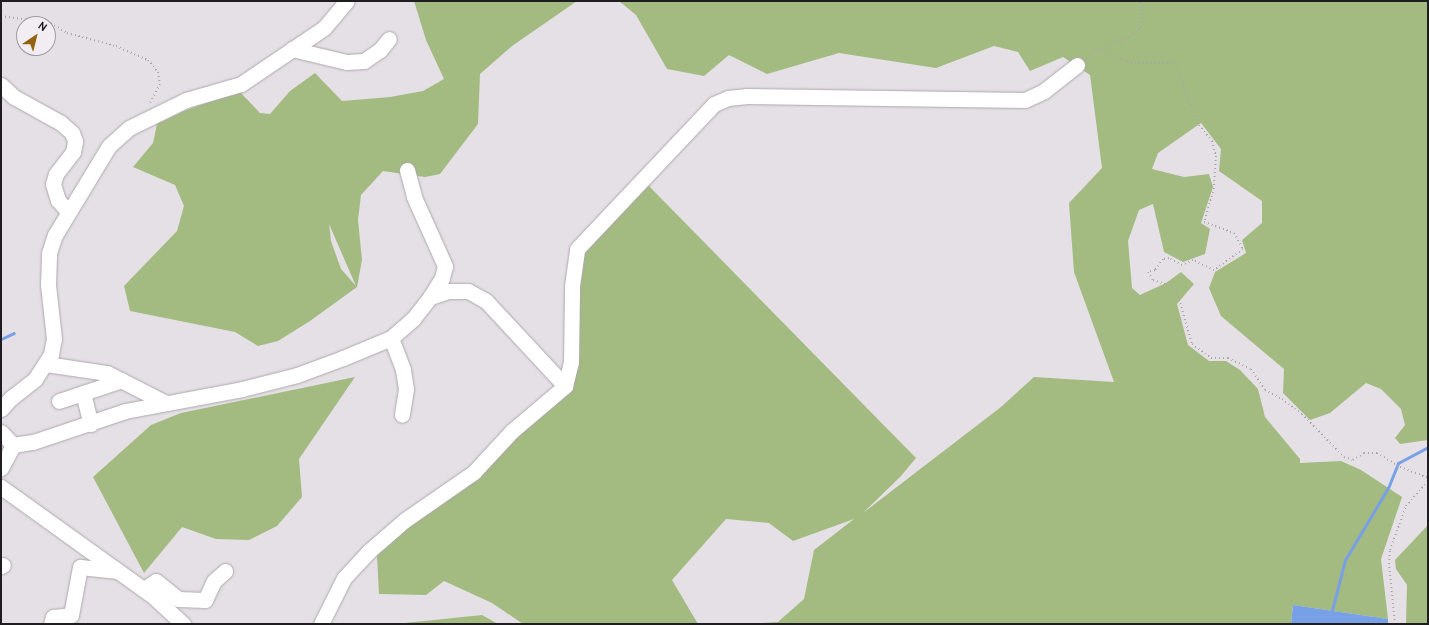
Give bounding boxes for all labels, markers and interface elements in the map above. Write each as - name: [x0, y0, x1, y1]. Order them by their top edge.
- north arrow: [16, 16, 56, 56]
- text: N: [35, 19, 50, 35]

